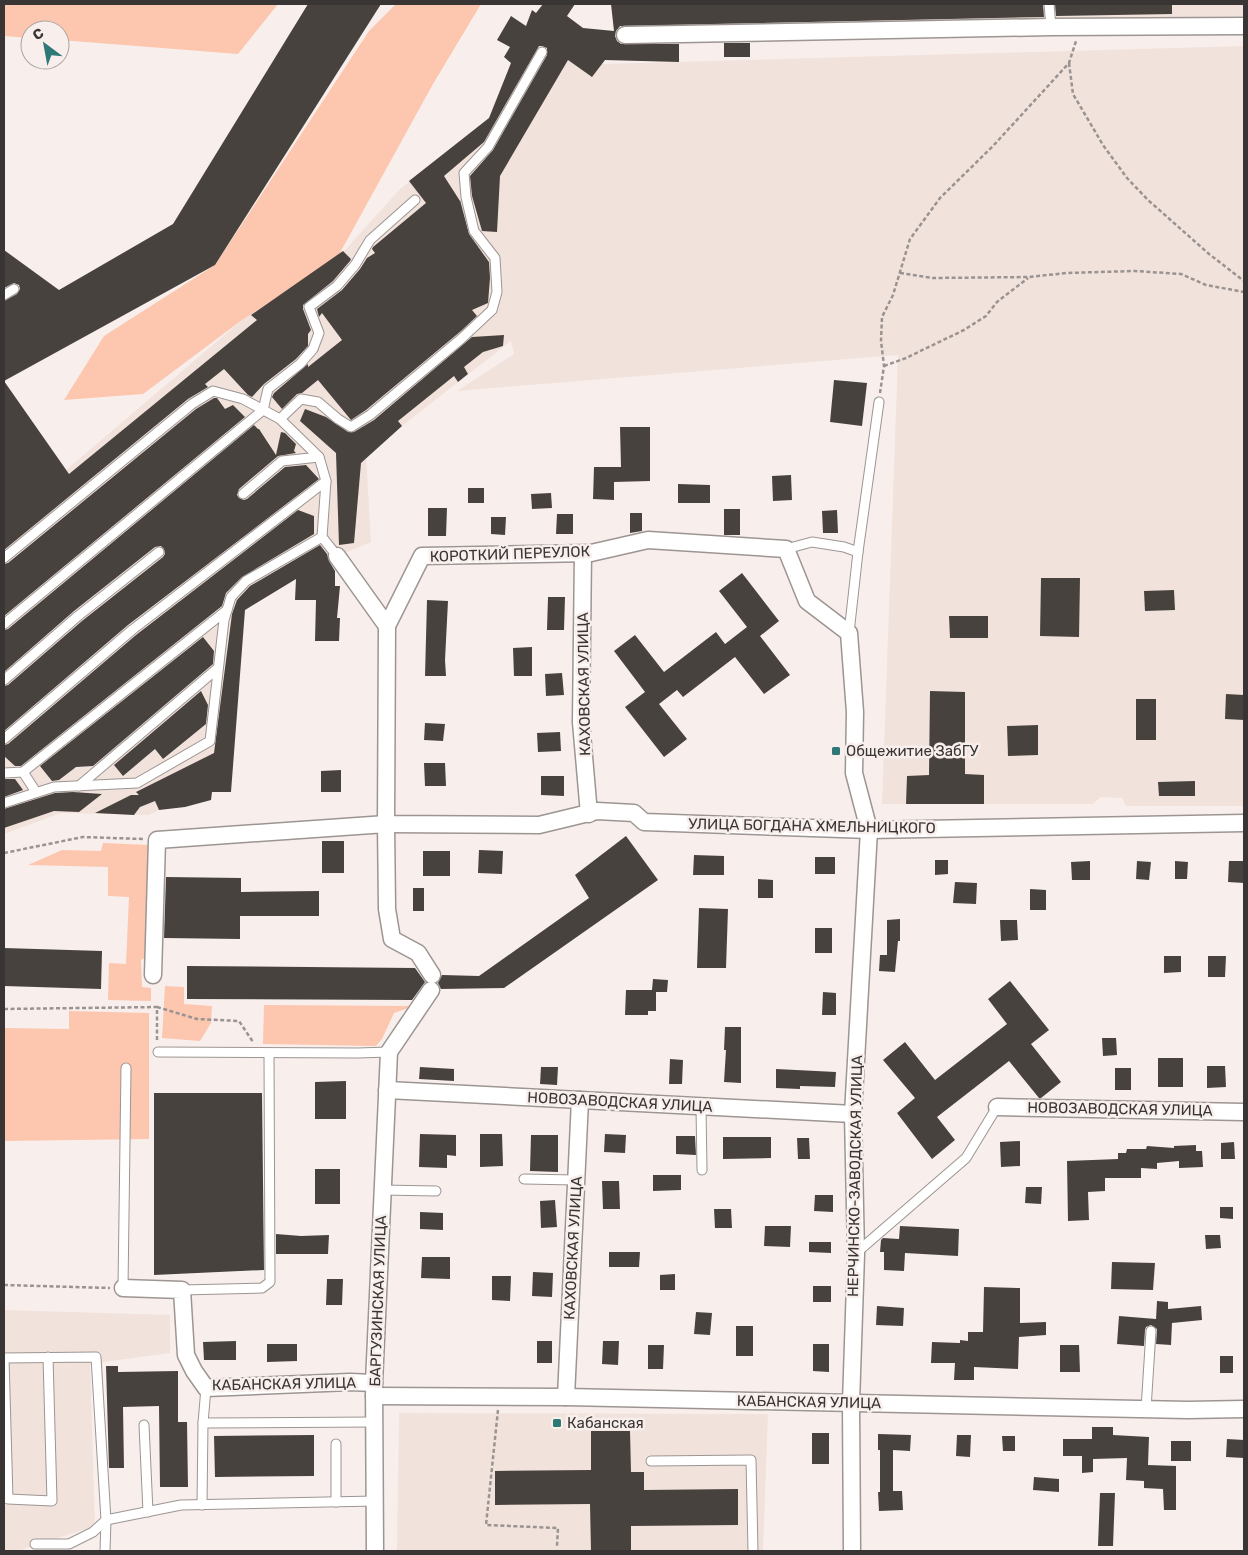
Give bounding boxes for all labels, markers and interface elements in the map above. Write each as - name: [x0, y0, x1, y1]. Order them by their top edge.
- north arrow: [20, 20, 70, 70]
- text: С: [30, 24, 47, 44]
- street label: КОРОТКИЙ ПЕРЕУЛОК: [430, 542, 591, 566]
- street label: КАХОВСКАЯ УЛИЦА: [574, 612, 594, 756]
- place label: Общежитие ЗабГУ: [846, 742, 979, 760]
- marker: Общежитие ЗабГУ: [830, 745, 842, 757]
- street label: УЛИЦА БОГДАНА ХМЕЛЬНИЦКОГО: [688, 815, 936, 837]
- street label: НЕРЧИНСКО-ЗАВОДСКАЯ УЛИЦА: [844, 1055, 866, 1297]
- street label: НОВОЗАВОДСКАЯ УЛИЦА: [527, 1088, 713, 1116]
- street label: НОВОЗАВОДСКАЯ УЛИЦА: [1027, 1098, 1213, 1120]
- street label: КАХОВСКАЯ УЛИЦА: [560, 1176, 586, 1320]
- street label: БАРГУЗИНСКАЯ УЛИЦА: [366, 1215, 390, 1387]
- street label: КАБАНСКАЯ УЛИЦА: [212, 1374, 356, 1394]
- street label: КАБАНСКАЯ УЛИЦА: [737, 1392, 881, 1412]
- place label: Кабанская: [567, 1414, 644, 1432]
- marker: Кабанская: [551, 1417, 563, 1429]

